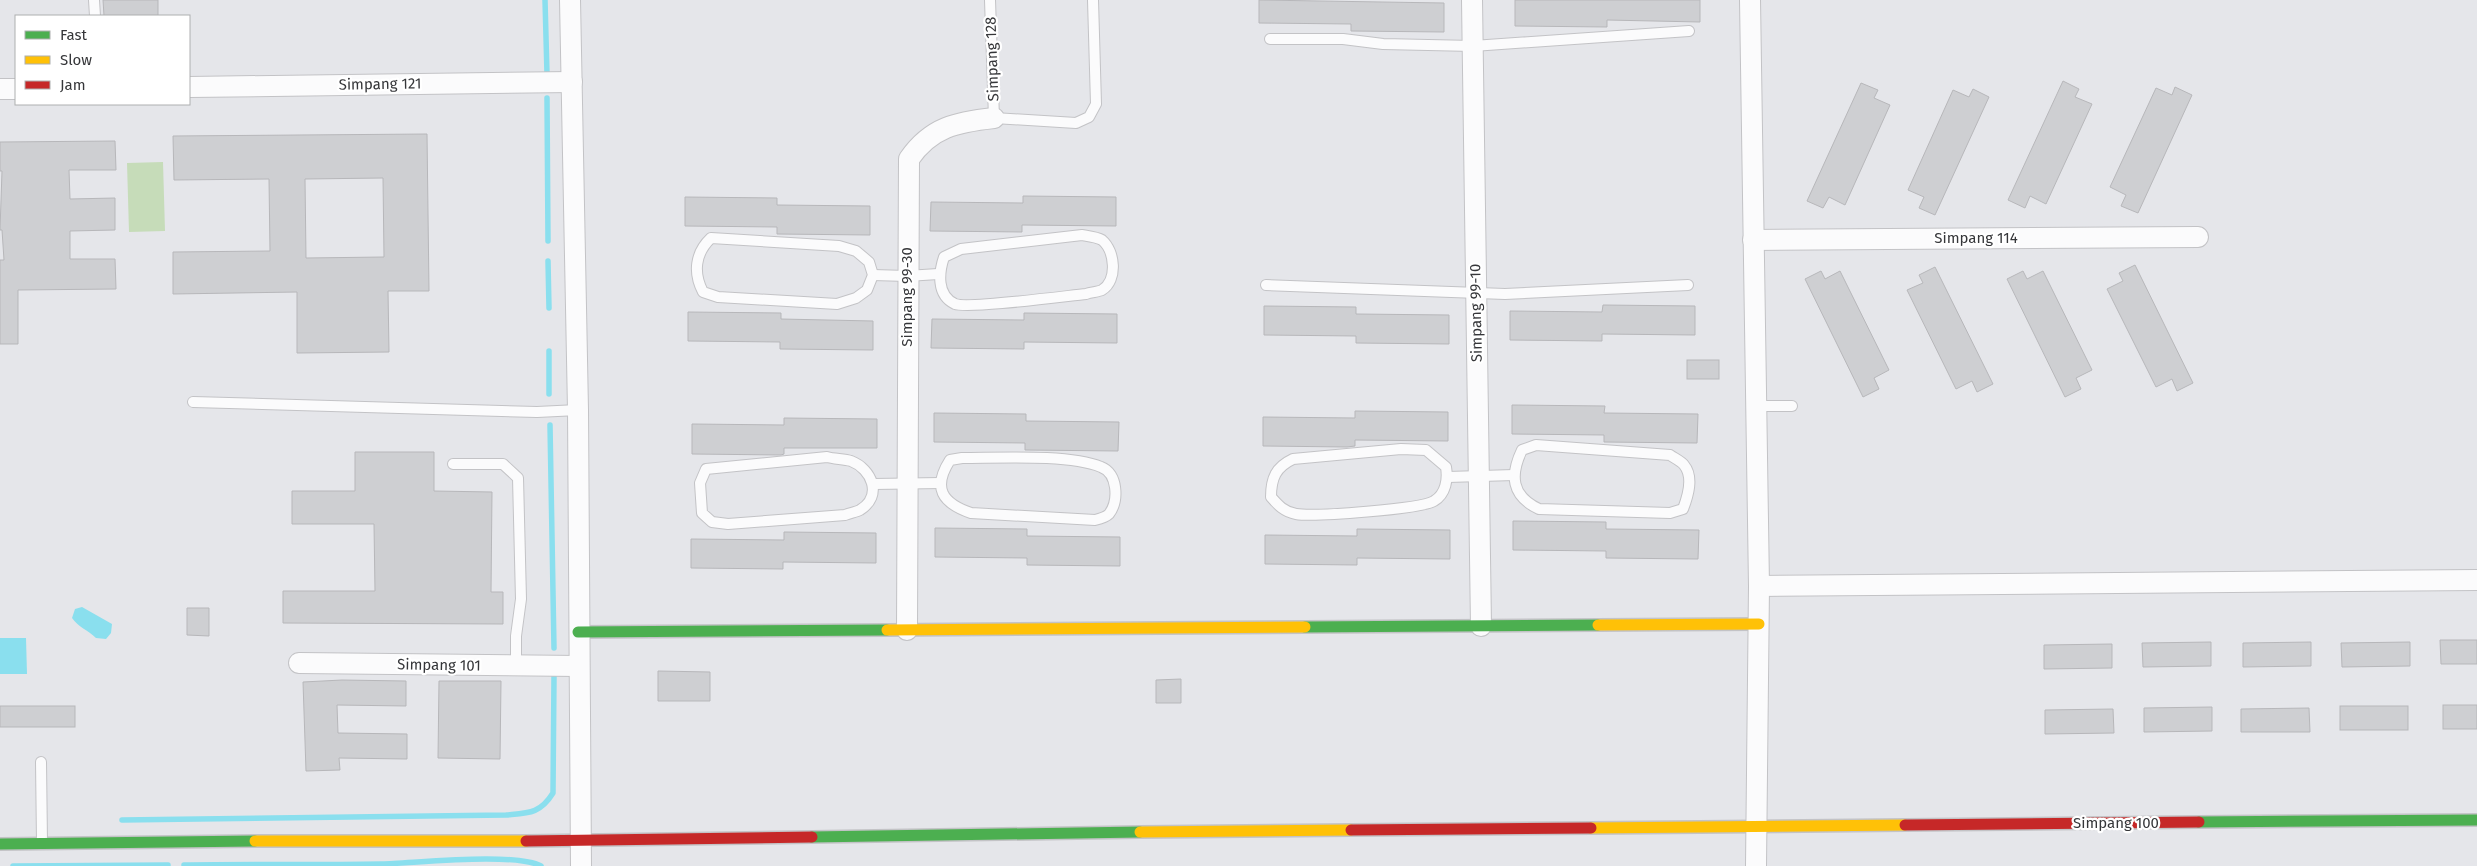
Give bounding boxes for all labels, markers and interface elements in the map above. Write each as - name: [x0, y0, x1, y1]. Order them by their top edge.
- legend: [15, 15, 190, 105]
- street label: Simpang 128: [982, 16, 1002, 102]
- text: Fast: [60, 26, 87, 44]
- text: Slow: [60, 51, 92, 69]
- street label: Simpang 121: [338, 74, 422, 94]
- text: Jam: [60, 76, 86, 94]
- street label: Simpang 114: [1934, 229, 2018, 247]
- street label: Simpang 99-30: [898, 247, 916, 347]
- street label: Simpang 99-10: [1466, 264, 1486, 362]
- street label: Simpang 101: [397, 655, 481, 675]
- street label: Simpang 100: [2073, 814, 2159, 832]

